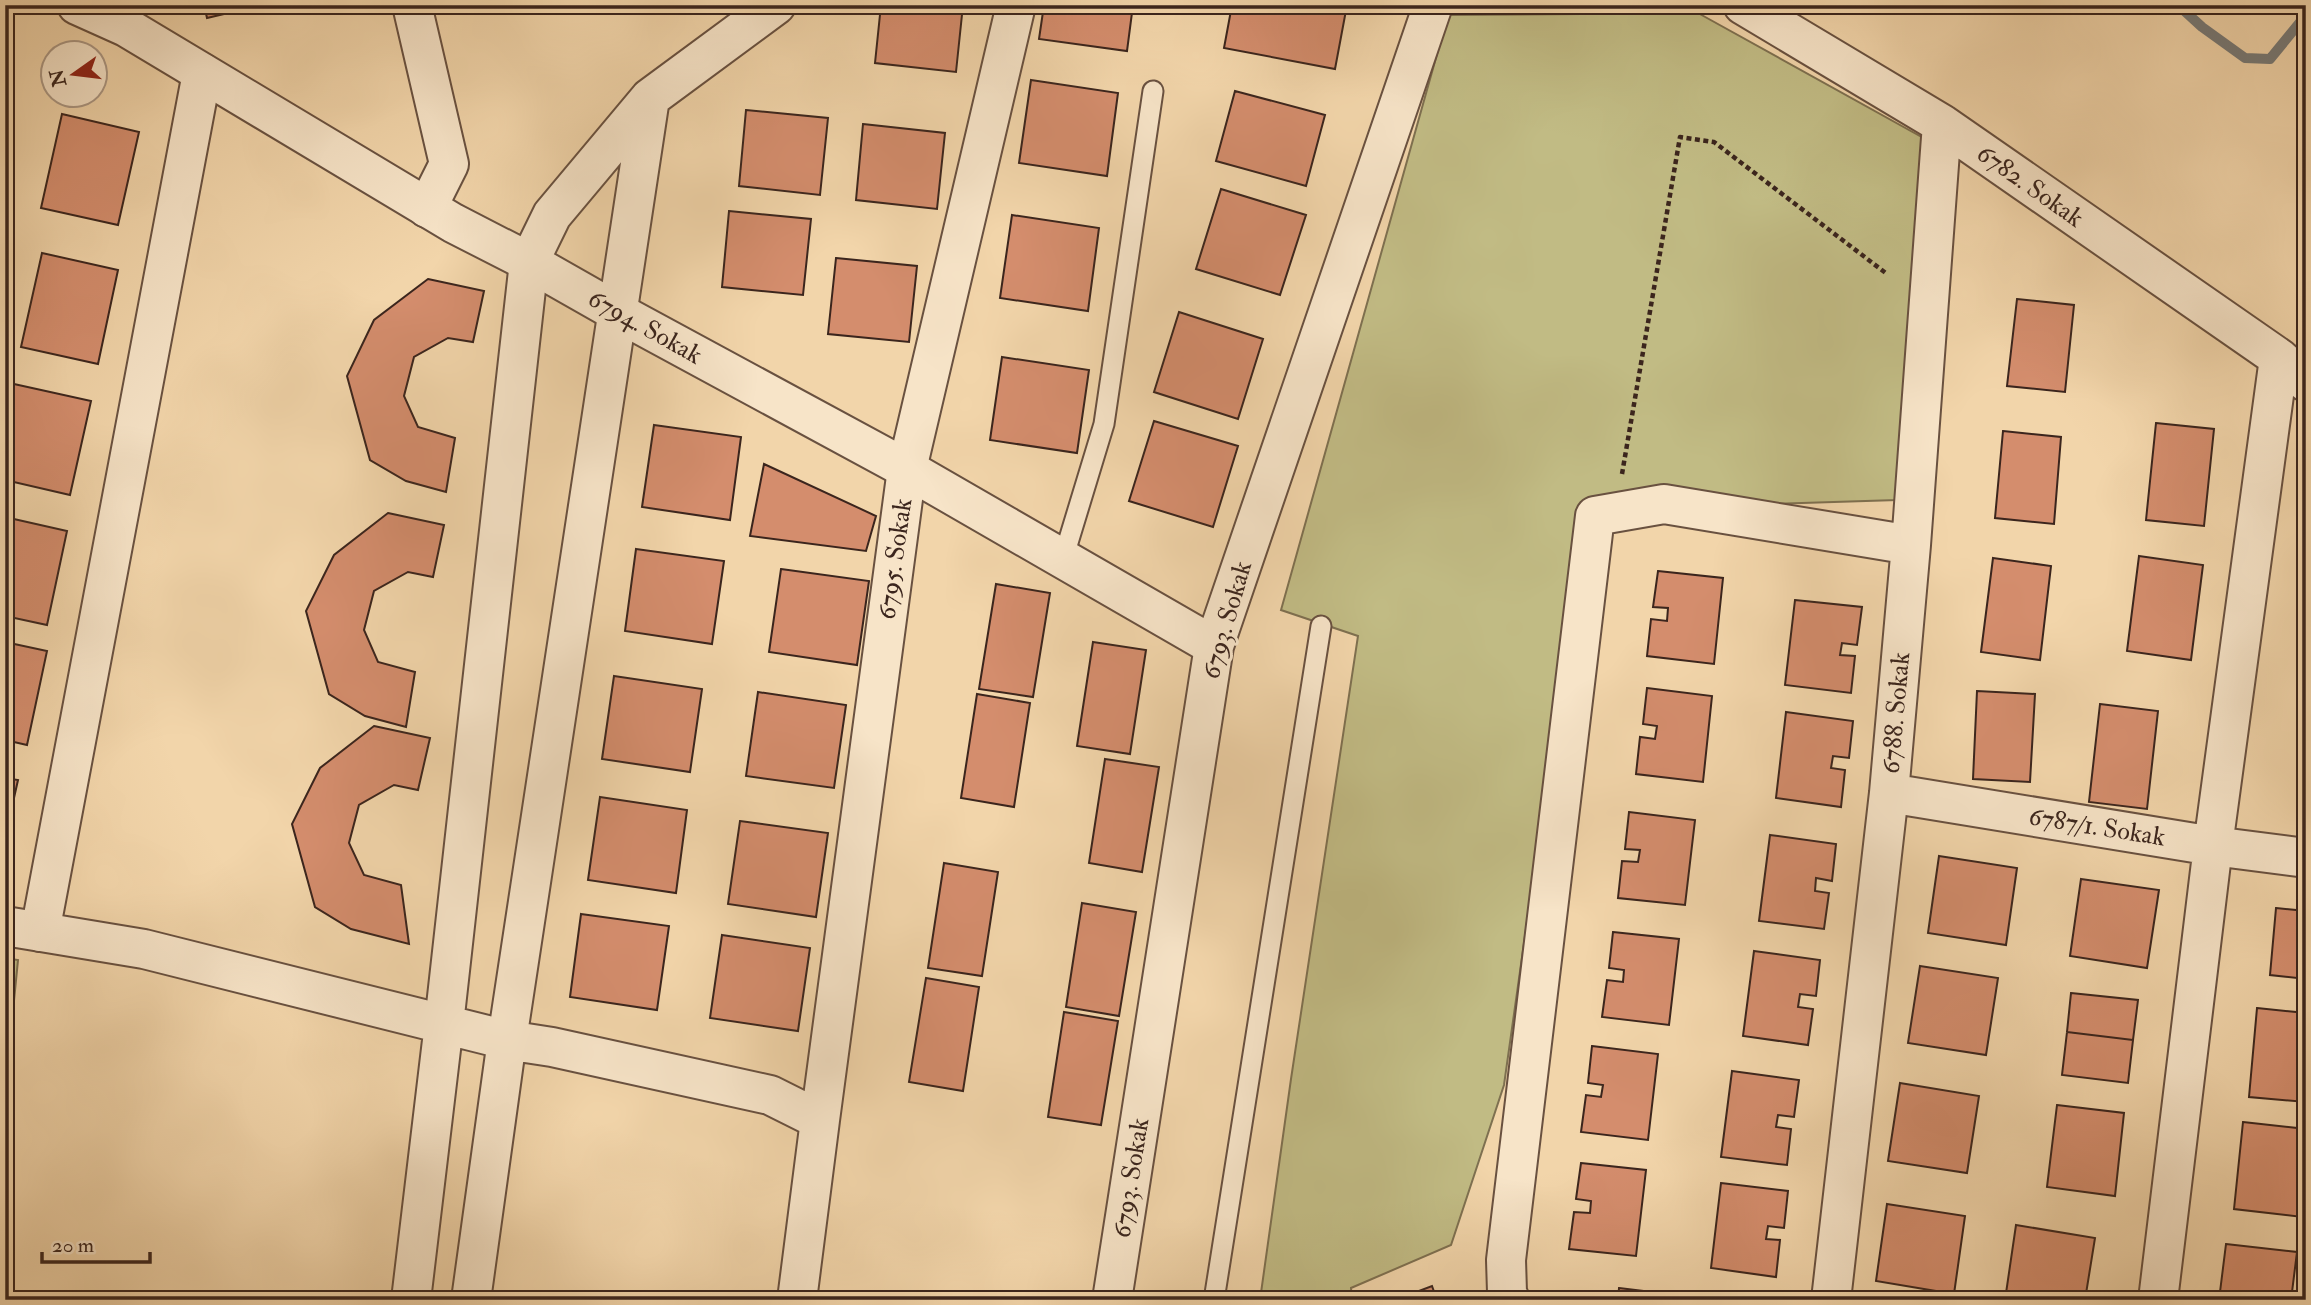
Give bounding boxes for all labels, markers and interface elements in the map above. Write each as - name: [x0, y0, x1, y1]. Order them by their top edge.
- north arrow: [38, 38, 108, 108]
- text: N: [45, 66, 72, 90]
- street label: 6782. Sokak: [1970, 138, 2090, 235]
- street label: 6794. Sokak: [582, 283, 708, 372]
- street label: 6795. Sokak: [871, 496, 919, 622]
- street label: 6793. Sokak: [1195, 557, 1259, 683]
- street label: 6788. Sokak: [1875, 650, 1917, 775]
- street label: 6787/1. Sokak: [2027, 800, 2168, 854]
- street label: 6793. Sokak: [1106, 1115, 1156, 1240]
- scale bar: [42, 1221, 150, 1265]
- text: 20 m: [52, 1232, 94, 1259]

